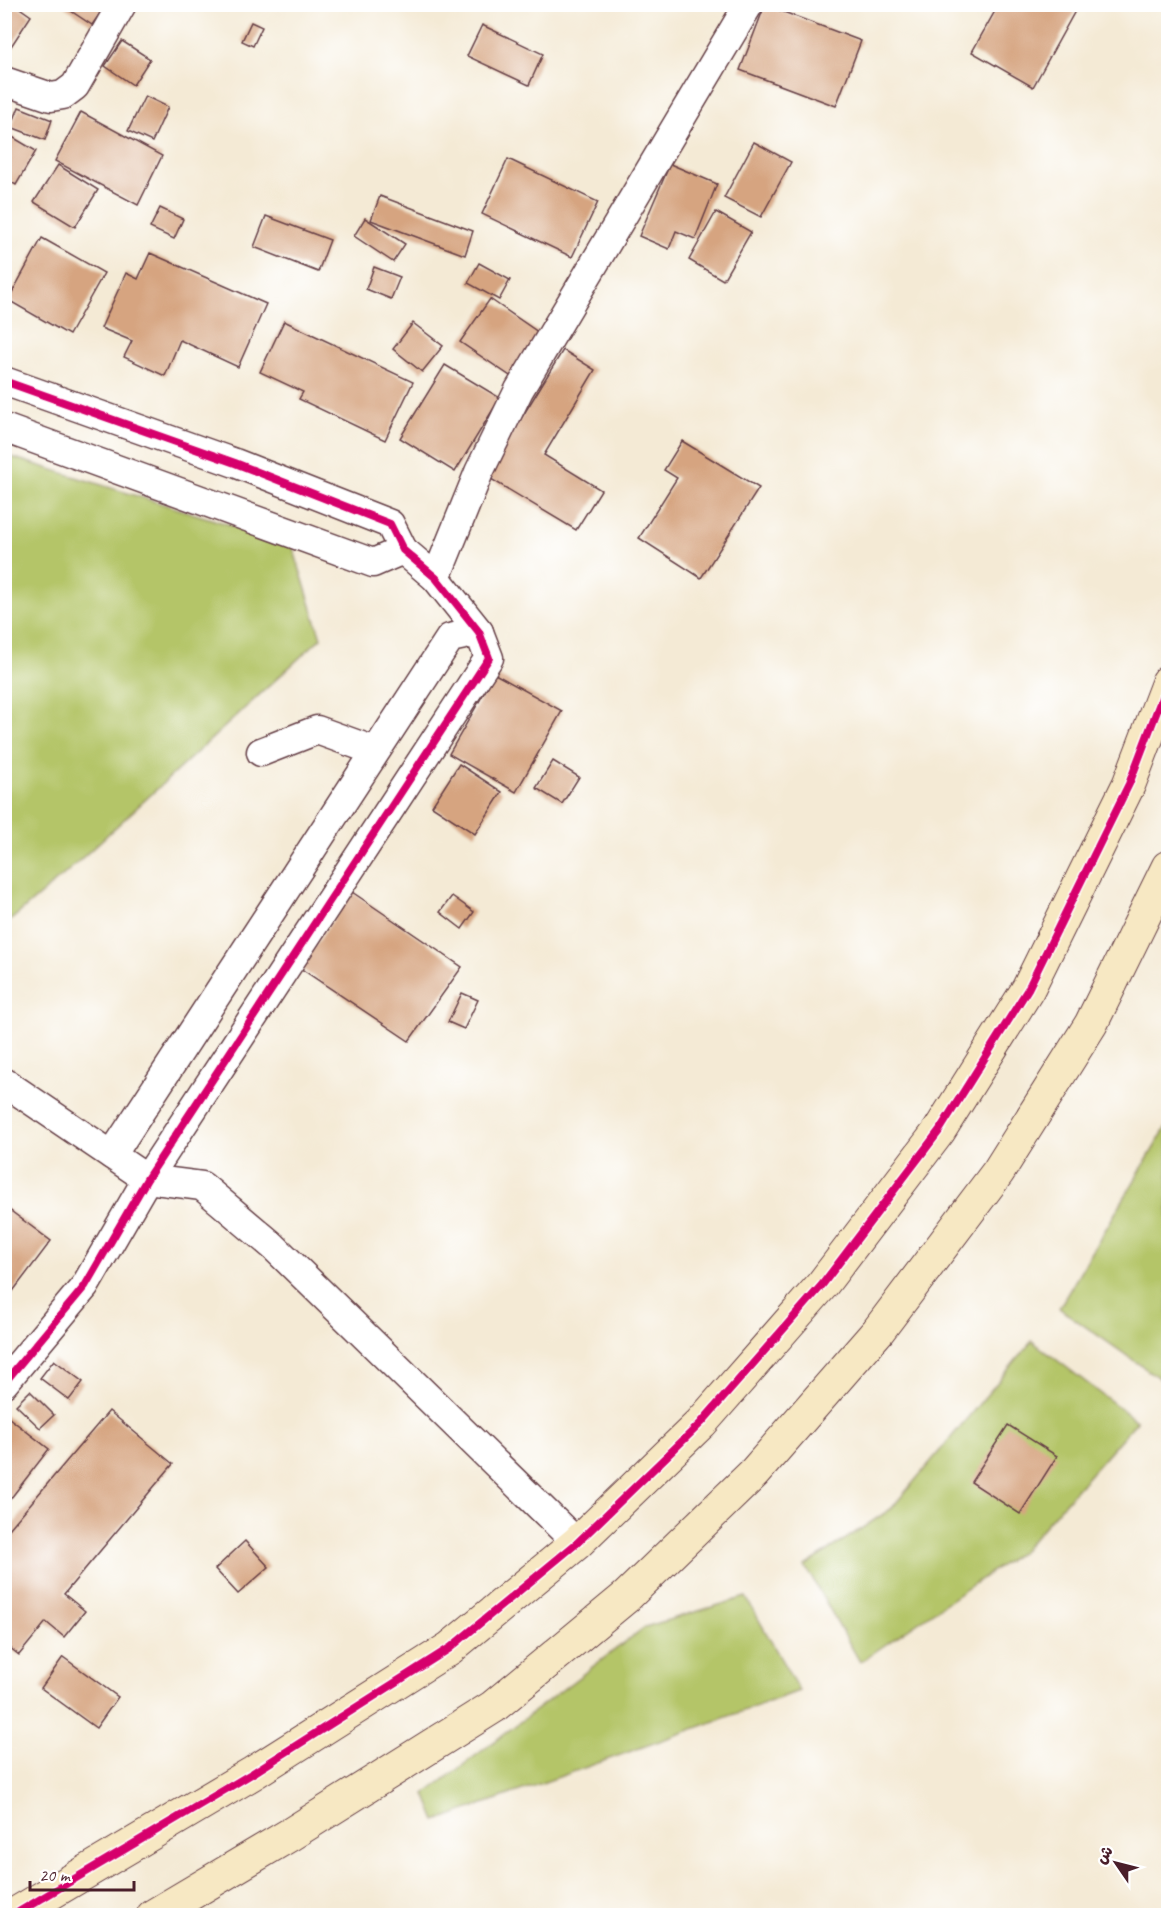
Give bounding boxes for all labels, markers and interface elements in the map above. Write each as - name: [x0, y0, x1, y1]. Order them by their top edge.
- north arrow: [1086, 1833, 1146, 1893]
- text: ش: [1091, 1842, 1118, 1868]
- scale bar: [30, 1854, 134, 1892]
- text: 20 m: [39, 1864, 72, 1886]

